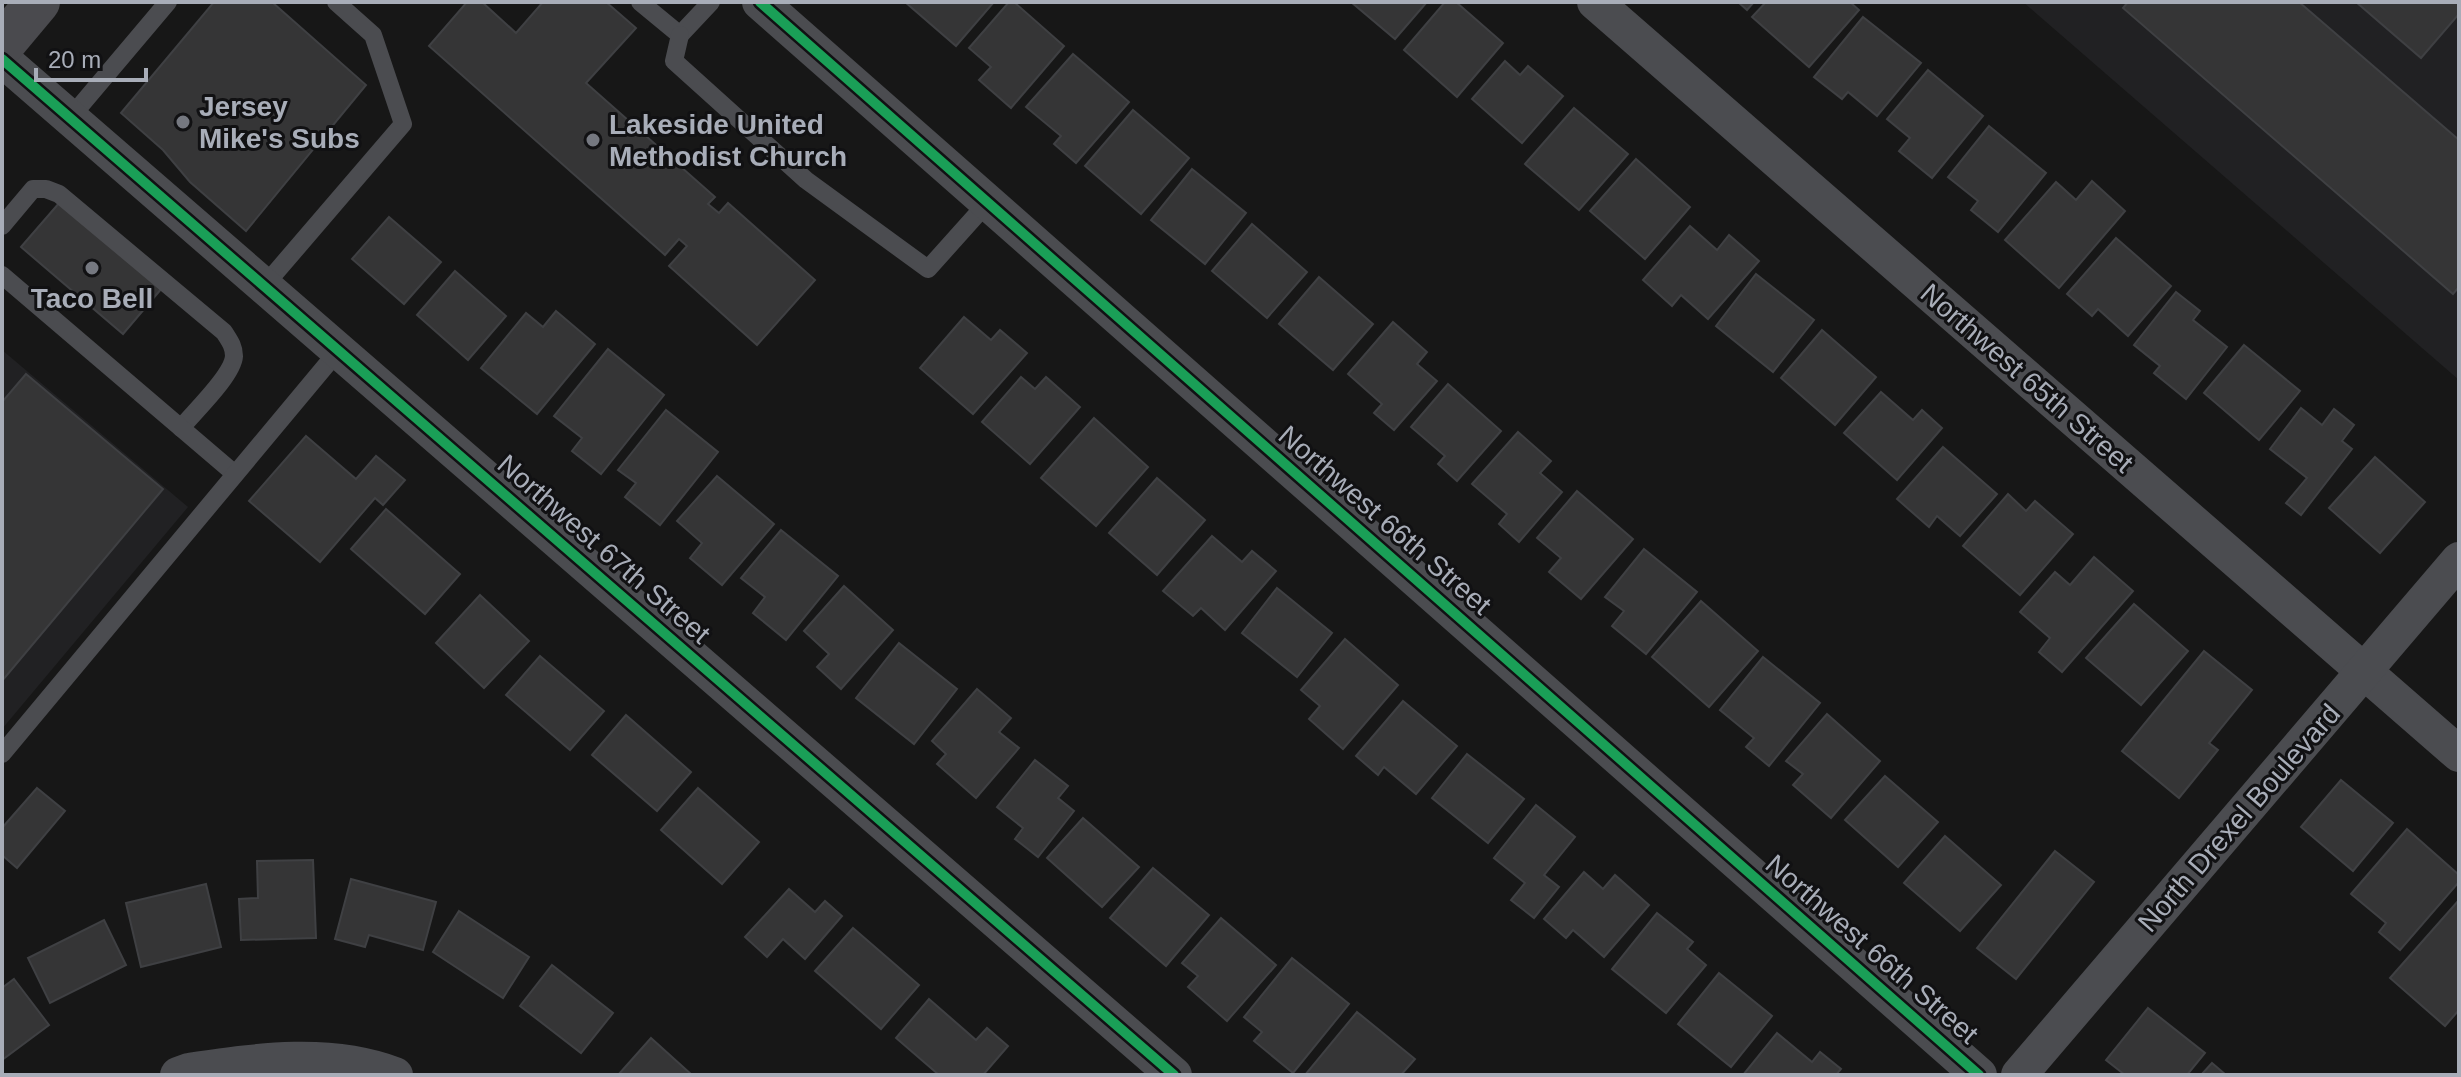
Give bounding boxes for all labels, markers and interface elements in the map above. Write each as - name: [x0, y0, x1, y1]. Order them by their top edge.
- scale bar: [36, 32, 146, 82]
- text: 20 m: [48, 46, 101, 73]
- place label: Jersey Mike's Subs: [199, 91, 360, 154]
- place label: Lakeside United Methodist Church: [609, 109, 847, 172]
- marker: Jersey Mike's Subs: [174, 113, 192, 131]
- marker: Lakeside United Methodist Church: [584, 131, 602, 149]
- marker: Taco Bell: [83, 259, 101, 277]
- street label: Northwest 65th Street: [1915, 277, 2140, 479]
- place label: Taco Bell: [31, 283, 153, 314]
- street label: Northwest 66th Street: [1273, 419, 1498, 621]
- street label: Northwest 67th Street: [492, 448, 717, 650]
- street label: North Drexel Boulevard: [2132, 698, 2346, 938]
- street label: Northwest 66th Street: [1760, 848, 1985, 1050]

